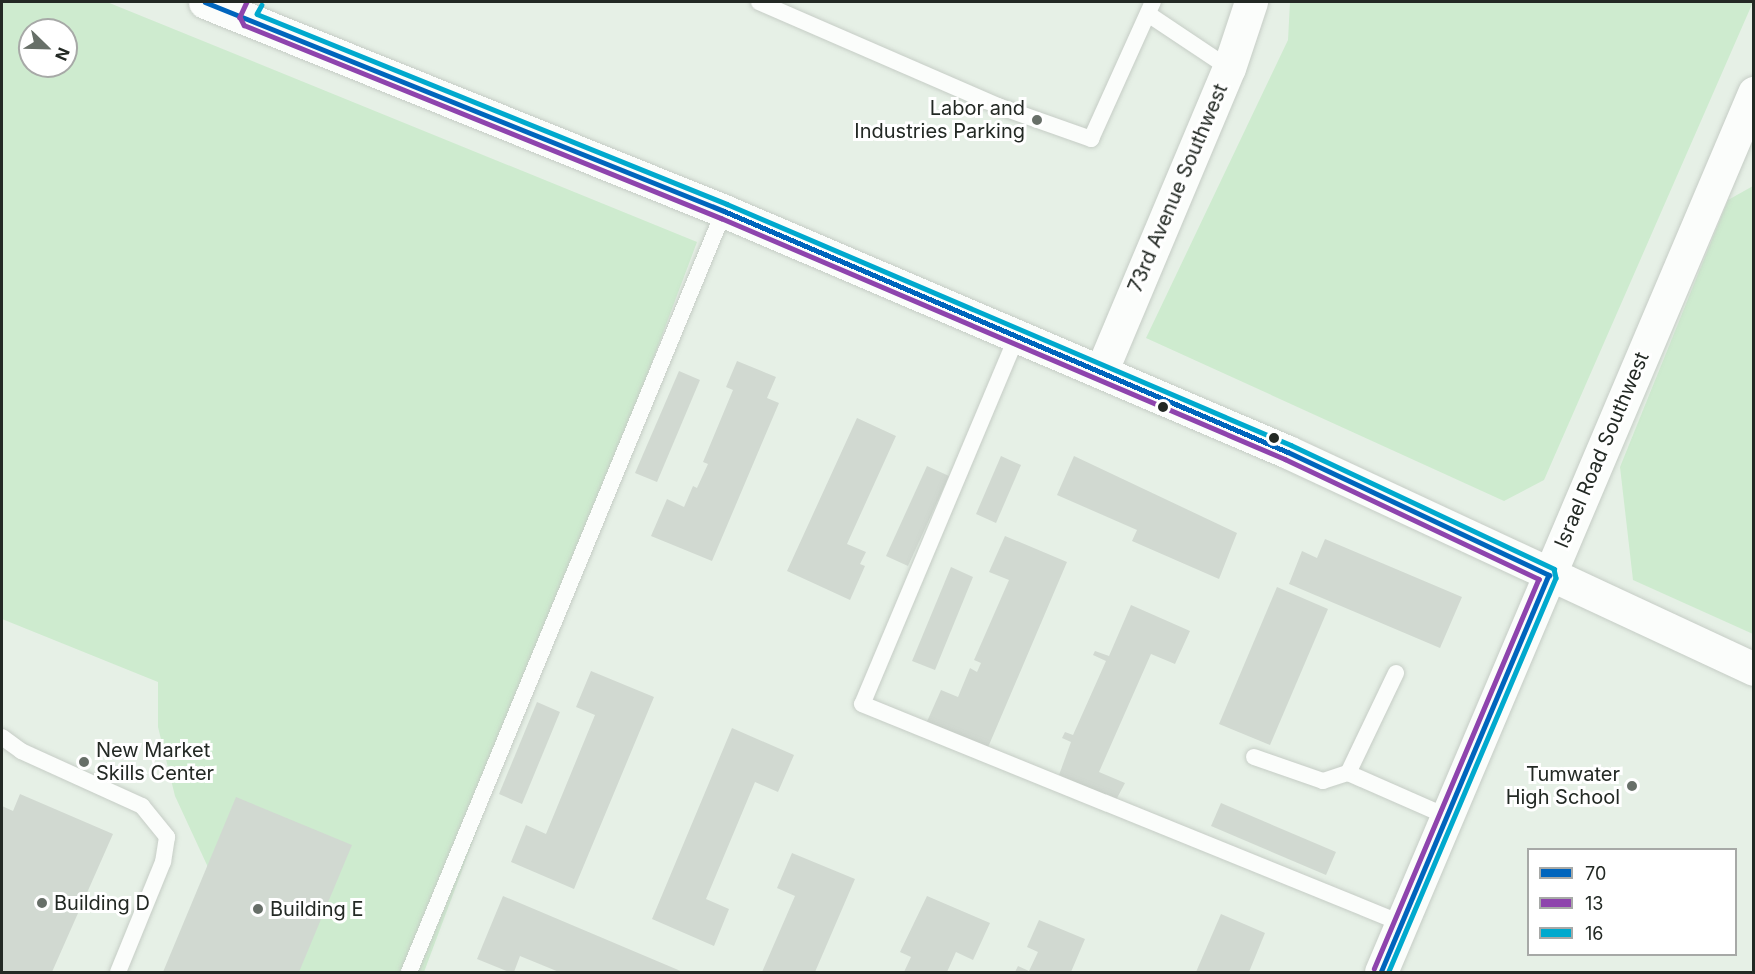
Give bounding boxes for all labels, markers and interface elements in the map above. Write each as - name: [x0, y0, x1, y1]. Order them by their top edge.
- north arrow: [18, 18, 78, 78]
- text: N: [51, 45, 74, 64]
- street label: 73rd Avenue Southwest: [1123, 80, 1233, 296]
- place label: Labor and Industries Parking: [854, 96, 1025, 143]
- marker: Labor and Industries Parking: [1030, 113, 1044, 127]
- street label: Israel Road Southwest: [1550, 348, 1654, 552]
- unlabelled marker: [1157, 401, 1169, 413]
- unlabelled marker: [1268, 432, 1280, 444]
- place label: New Market Skills Center: [96, 738, 214, 785]
- marker: New Market Skills Center: [77, 755, 91, 769]
- place label: Tumwater High School: [1506, 762, 1620, 809]
- marker: Tumwater High School: [1625, 779, 1639, 793]
- legend: [1527, 848, 1737, 956]
- text: 70: [1585, 863, 1606, 884]
- place label: Building D: [54, 891, 150, 915]
- text: 13: [1585, 893, 1603, 914]
- marker: Building D: [35, 896, 49, 910]
- place label: Building E: [270, 897, 363, 921]
- marker: Building E: [251, 902, 265, 916]
- text: 16: [1585, 923, 1603, 944]

